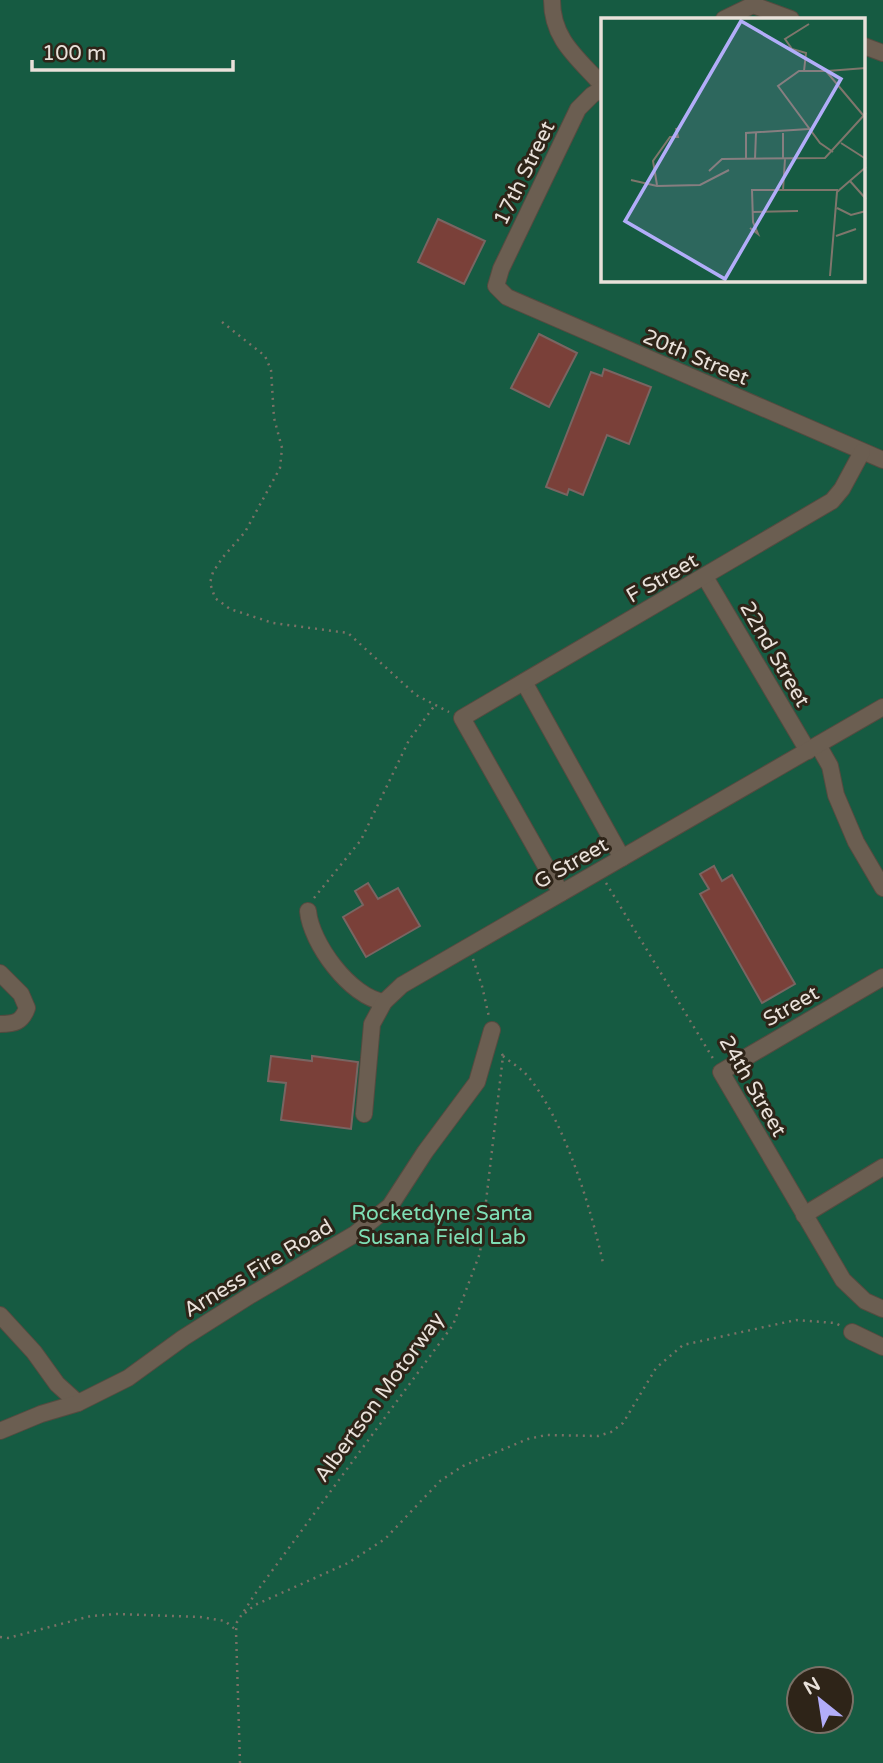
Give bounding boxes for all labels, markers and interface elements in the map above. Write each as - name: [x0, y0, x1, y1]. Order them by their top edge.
- inset map: [601, 18, 866, 282]
- scale bar: [32, 28, 233, 72]
- text: 100 m: [42, 41, 106, 66]
- street label: 17th Street: [489, 117, 560, 229]
- street label: 20th Street: [639, 324, 753, 391]
- street label: F Street: [622, 548, 702, 609]
- street label: 22nd Street: [734, 597, 815, 712]
- street label: G Street: [530, 832, 613, 895]
- street label: Street: [759, 981, 823, 1032]
- street label: 24th Street: [714, 1031, 792, 1141]
- park label: Rocketdyne Santa Susana Field Lab: [351, 1201, 533, 1250]
- street label: Arness Fire Road: [179, 1214, 337, 1323]
- street label: Albertson Motorway: [309, 1307, 449, 1487]
- north arrow: [785, 1665, 855, 1735]
- text: N: [800, 1673, 824, 1699]

